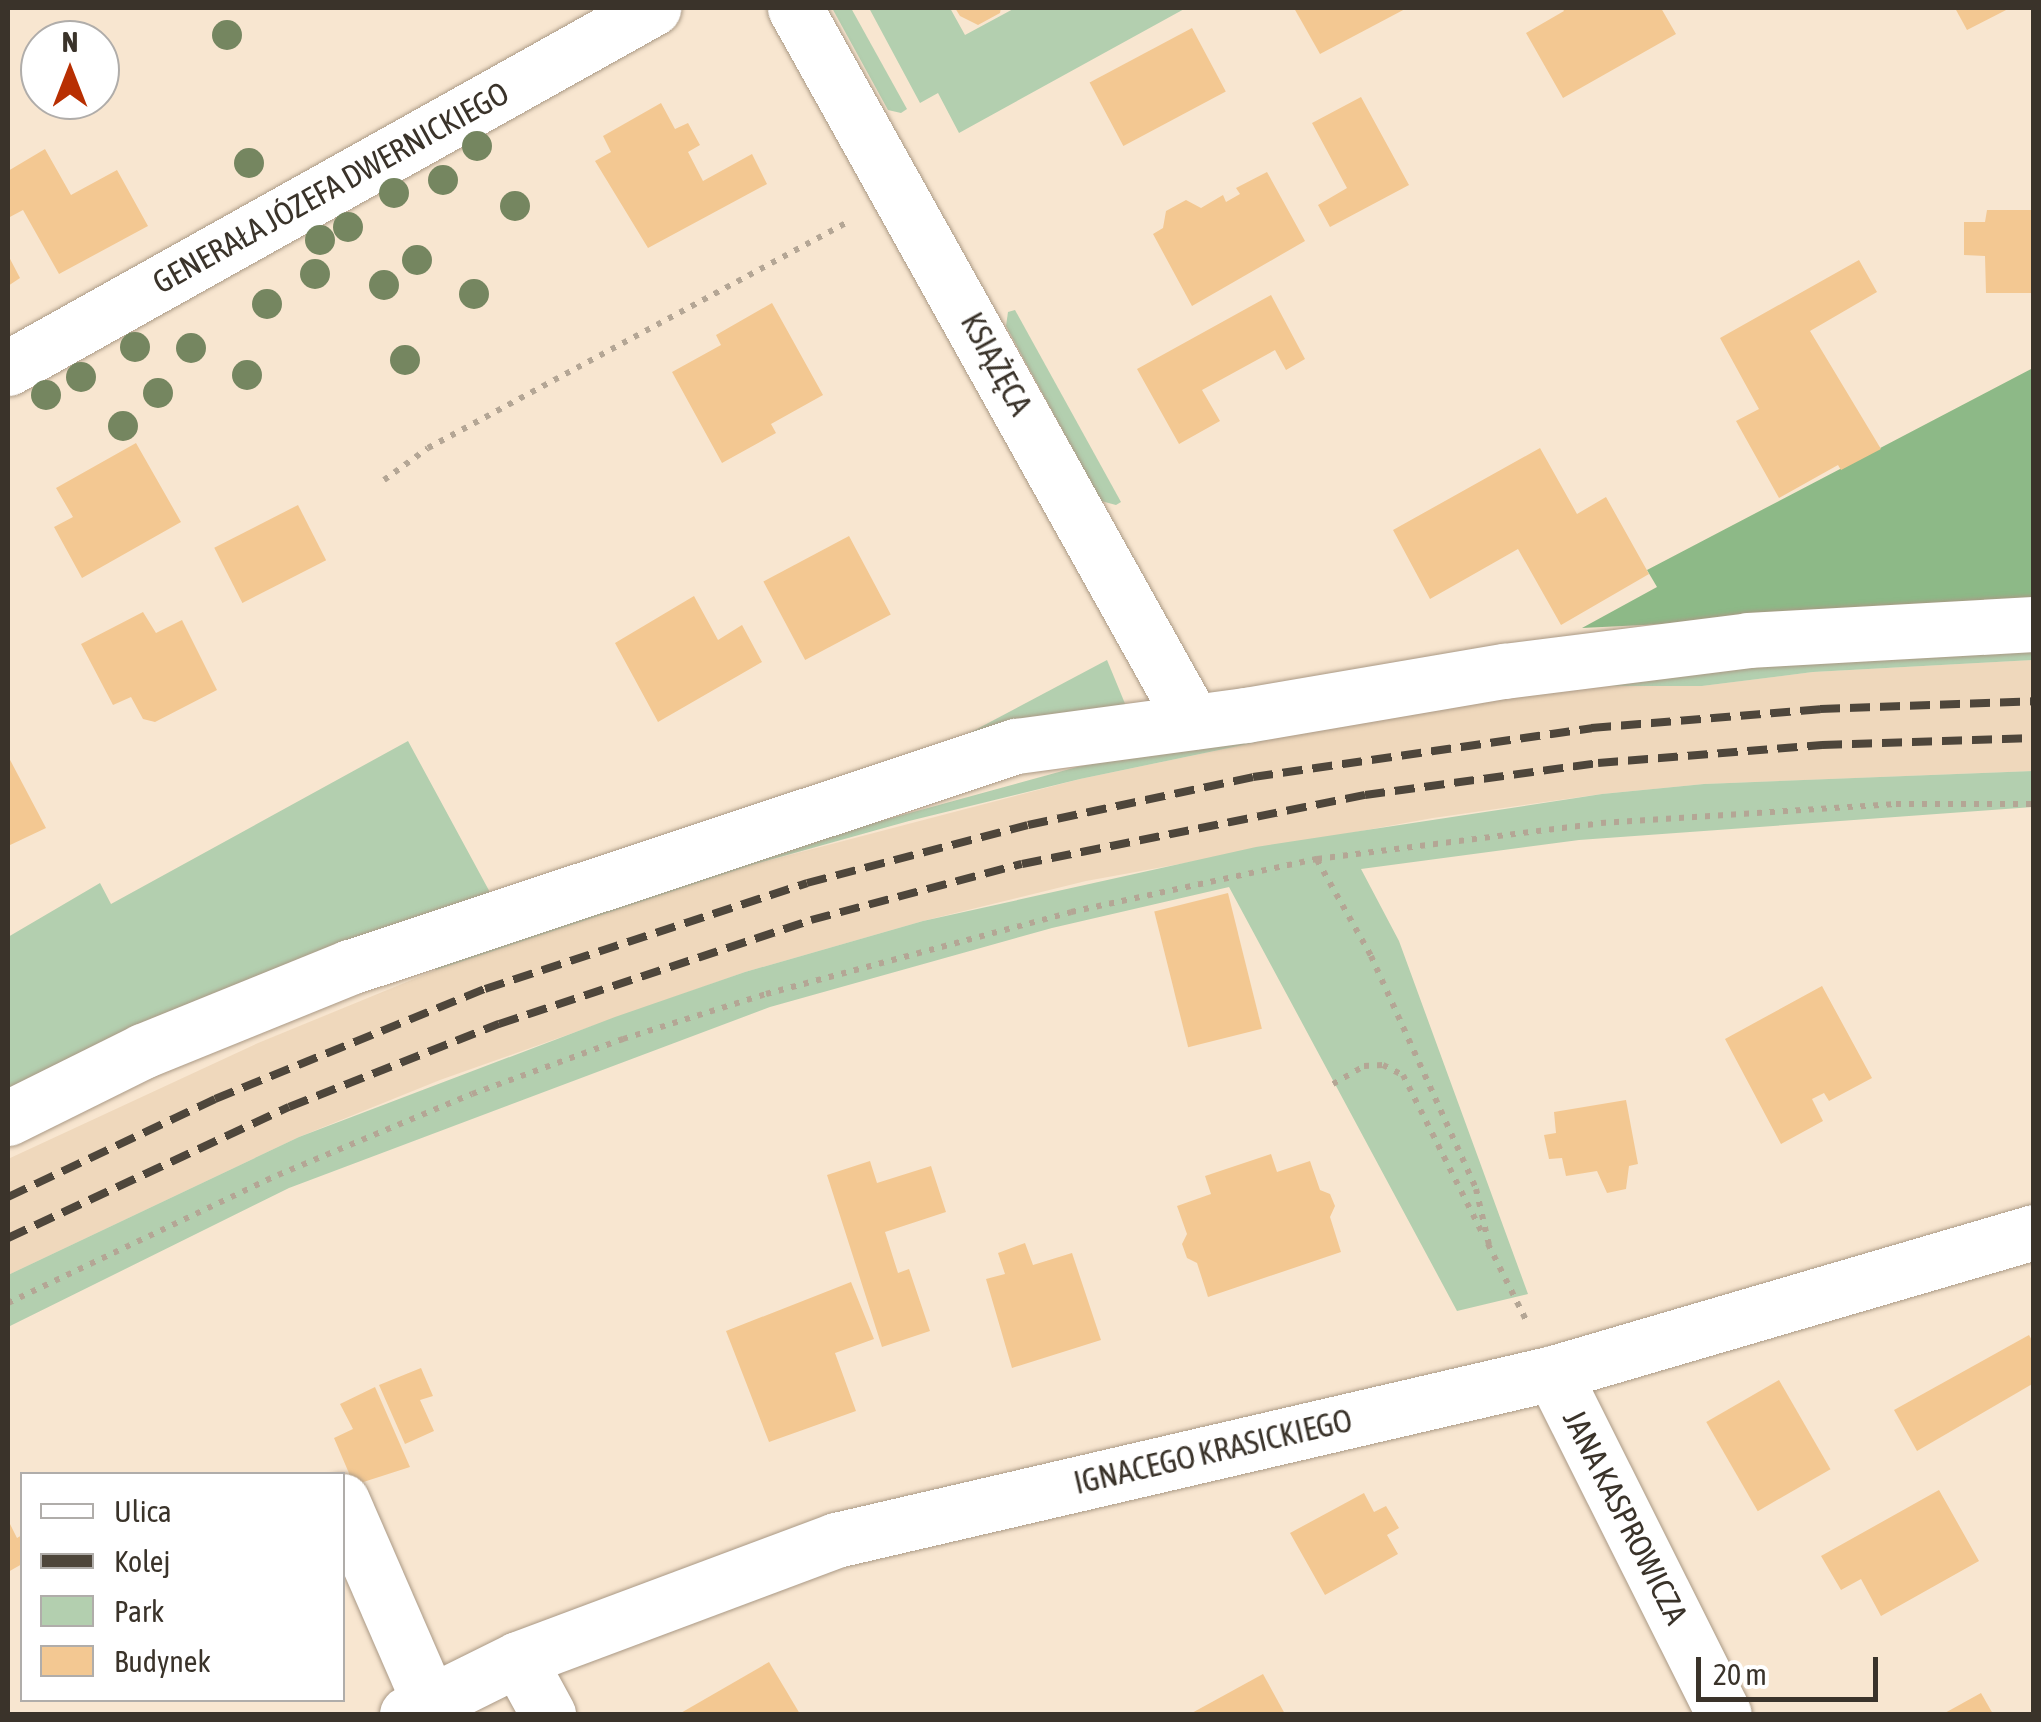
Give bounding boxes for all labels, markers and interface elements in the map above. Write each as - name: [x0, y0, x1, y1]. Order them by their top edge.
- north arrow: [20, 20, 120, 120]
- text: N: [62, 26, 78, 58]
- street label: GENERAŁA JÓZEFA DWERNICKIEGO: [146, 74, 516, 302]
- street label: KSIĄŻĘCA: [952, 306, 1040, 422]
- street label: IGNACEGO KRASICKIEGO: [1070, 1401, 1356, 1503]
- street label: JANA KASPROWICZA: [1554, 1403, 1696, 1631]
- legend: [20, 1472, 345, 1702]
- text: Ulica: [114, 1494, 172, 1528]
- text: Kolej: [114, 1544, 170, 1578]
- text: Park: [114, 1594, 164, 1628]
- scale bar: [1701, 1637, 1884, 1699]
- text: Budynek: [114, 1644, 211, 1678]
- text: 20 m: [1713, 1657, 1767, 1691]

